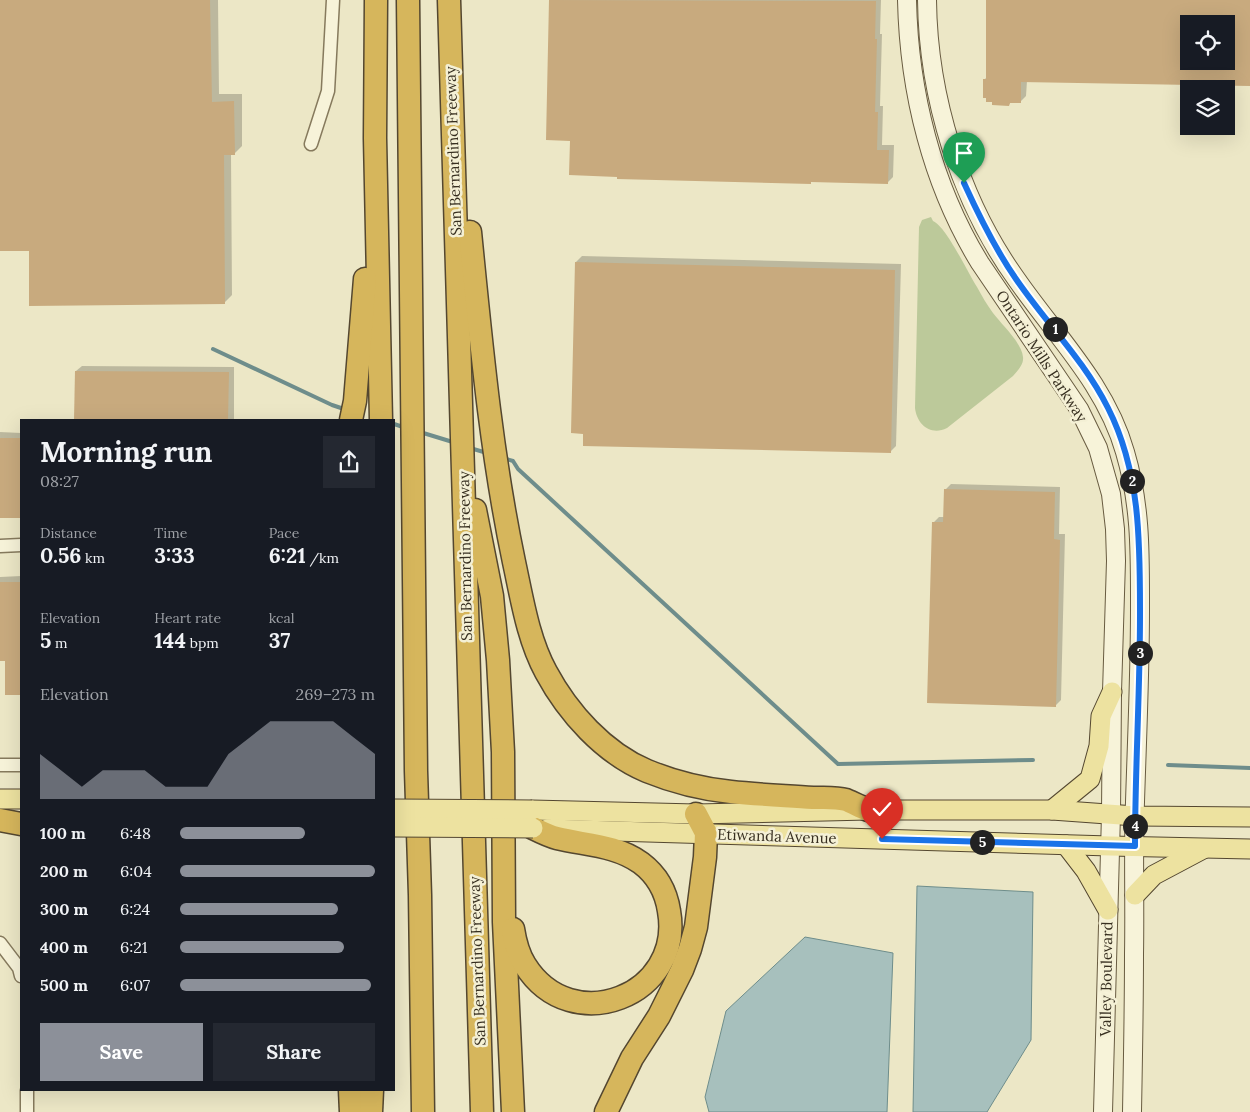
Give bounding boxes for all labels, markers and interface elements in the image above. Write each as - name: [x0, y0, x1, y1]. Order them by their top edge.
- map controls: [1180, 15, 1235, 135]
- button: locate: [1180, 15, 1235, 70]
- street label: San Bernardino Freeway: [441, 66, 465, 236]
- button: layers: [1180, 80, 1235, 135]
- pin: [943, 132, 985, 183]
- icon: arrive: [950, 139, 978, 167]
- street label: Ontario Mills Parkway: [992, 286, 1092, 426]
- pin: 1: [1042, 316, 1068, 342]
- text: 1: [1053, 320, 1058, 338]
- text: Morning run: [40, 434, 212, 470]
- button: share: [323, 436, 375, 488]
- pin: 2: [1120, 468, 1144, 494]
- text: 08:27: [40, 471, 79, 491]
- street label: San Bernardino Freeway: [454, 471, 476, 641]
- text: 2: [1129, 472, 1136, 490]
- text: Distance: [40, 524, 97, 542]
- text: Time: [154, 524, 187, 542]
- text: Pace: [269, 524, 299, 542]
- text: 0.56: [40, 542, 81, 569]
- text: 3:33: [154, 542, 195, 569]
- text: 6:21: [269, 542, 306, 569]
- text: km: [81, 549, 105, 567]
- text: /km: [306, 549, 339, 567]
- text: Elevation: [40, 609, 100, 627]
- text: Heart rate: [154, 609, 221, 627]
- text: kcal: [269, 609, 295, 627]
- text: 5: [40, 627, 51, 654]
- text: 144: [154, 627, 186, 654]
- text: 37: [269, 627, 290, 654]
- text: m: [51, 634, 68, 652]
- text: bpm: [186, 634, 219, 652]
- pin: 3: [1128, 640, 1152, 666]
- text: 3: [1137, 644, 1144, 662]
- text: Elevation: [40, 684, 109, 704]
- text: 269–273 m: [296, 684, 375, 704]
- pin: [861, 788, 903, 839]
- icon: check: [868, 795, 896, 823]
- pin: 4: [1122, 814, 1148, 838]
- text: 4: [1132, 817, 1139, 835]
- text: 100 m: [40, 823, 86, 843]
- text: 6:48: [120, 823, 151, 843]
- street label: Etiwanda Avenue: [717, 824, 837, 848]
- pin: 5: [970, 830, 994, 854]
- text: 5: [979, 833, 986, 851]
- text: 200 m: [40, 861, 88, 881]
- text: 6:04: [120, 861, 152, 881]
- street label: San Bernardino Freeway: [465, 876, 489, 1046]
- text: 300 m: [40, 899, 88, 919]
- text: 6:24: [120, 899, 150, 919]
- street label: Valley Boulevard: [1095, 921, 1117, 1038]
- text: 400 m: [40, 937, 88, 957]
- text: 6:21: [120, 937, 148, 957]
- text: 500 m: [40, 975, 88, 995]
- text: 6:07: [120, 975, 150, 995]
- button: Save: [40, 1023, 203, 1081]
- button: Share: [213, 1023, 375, 1081]

